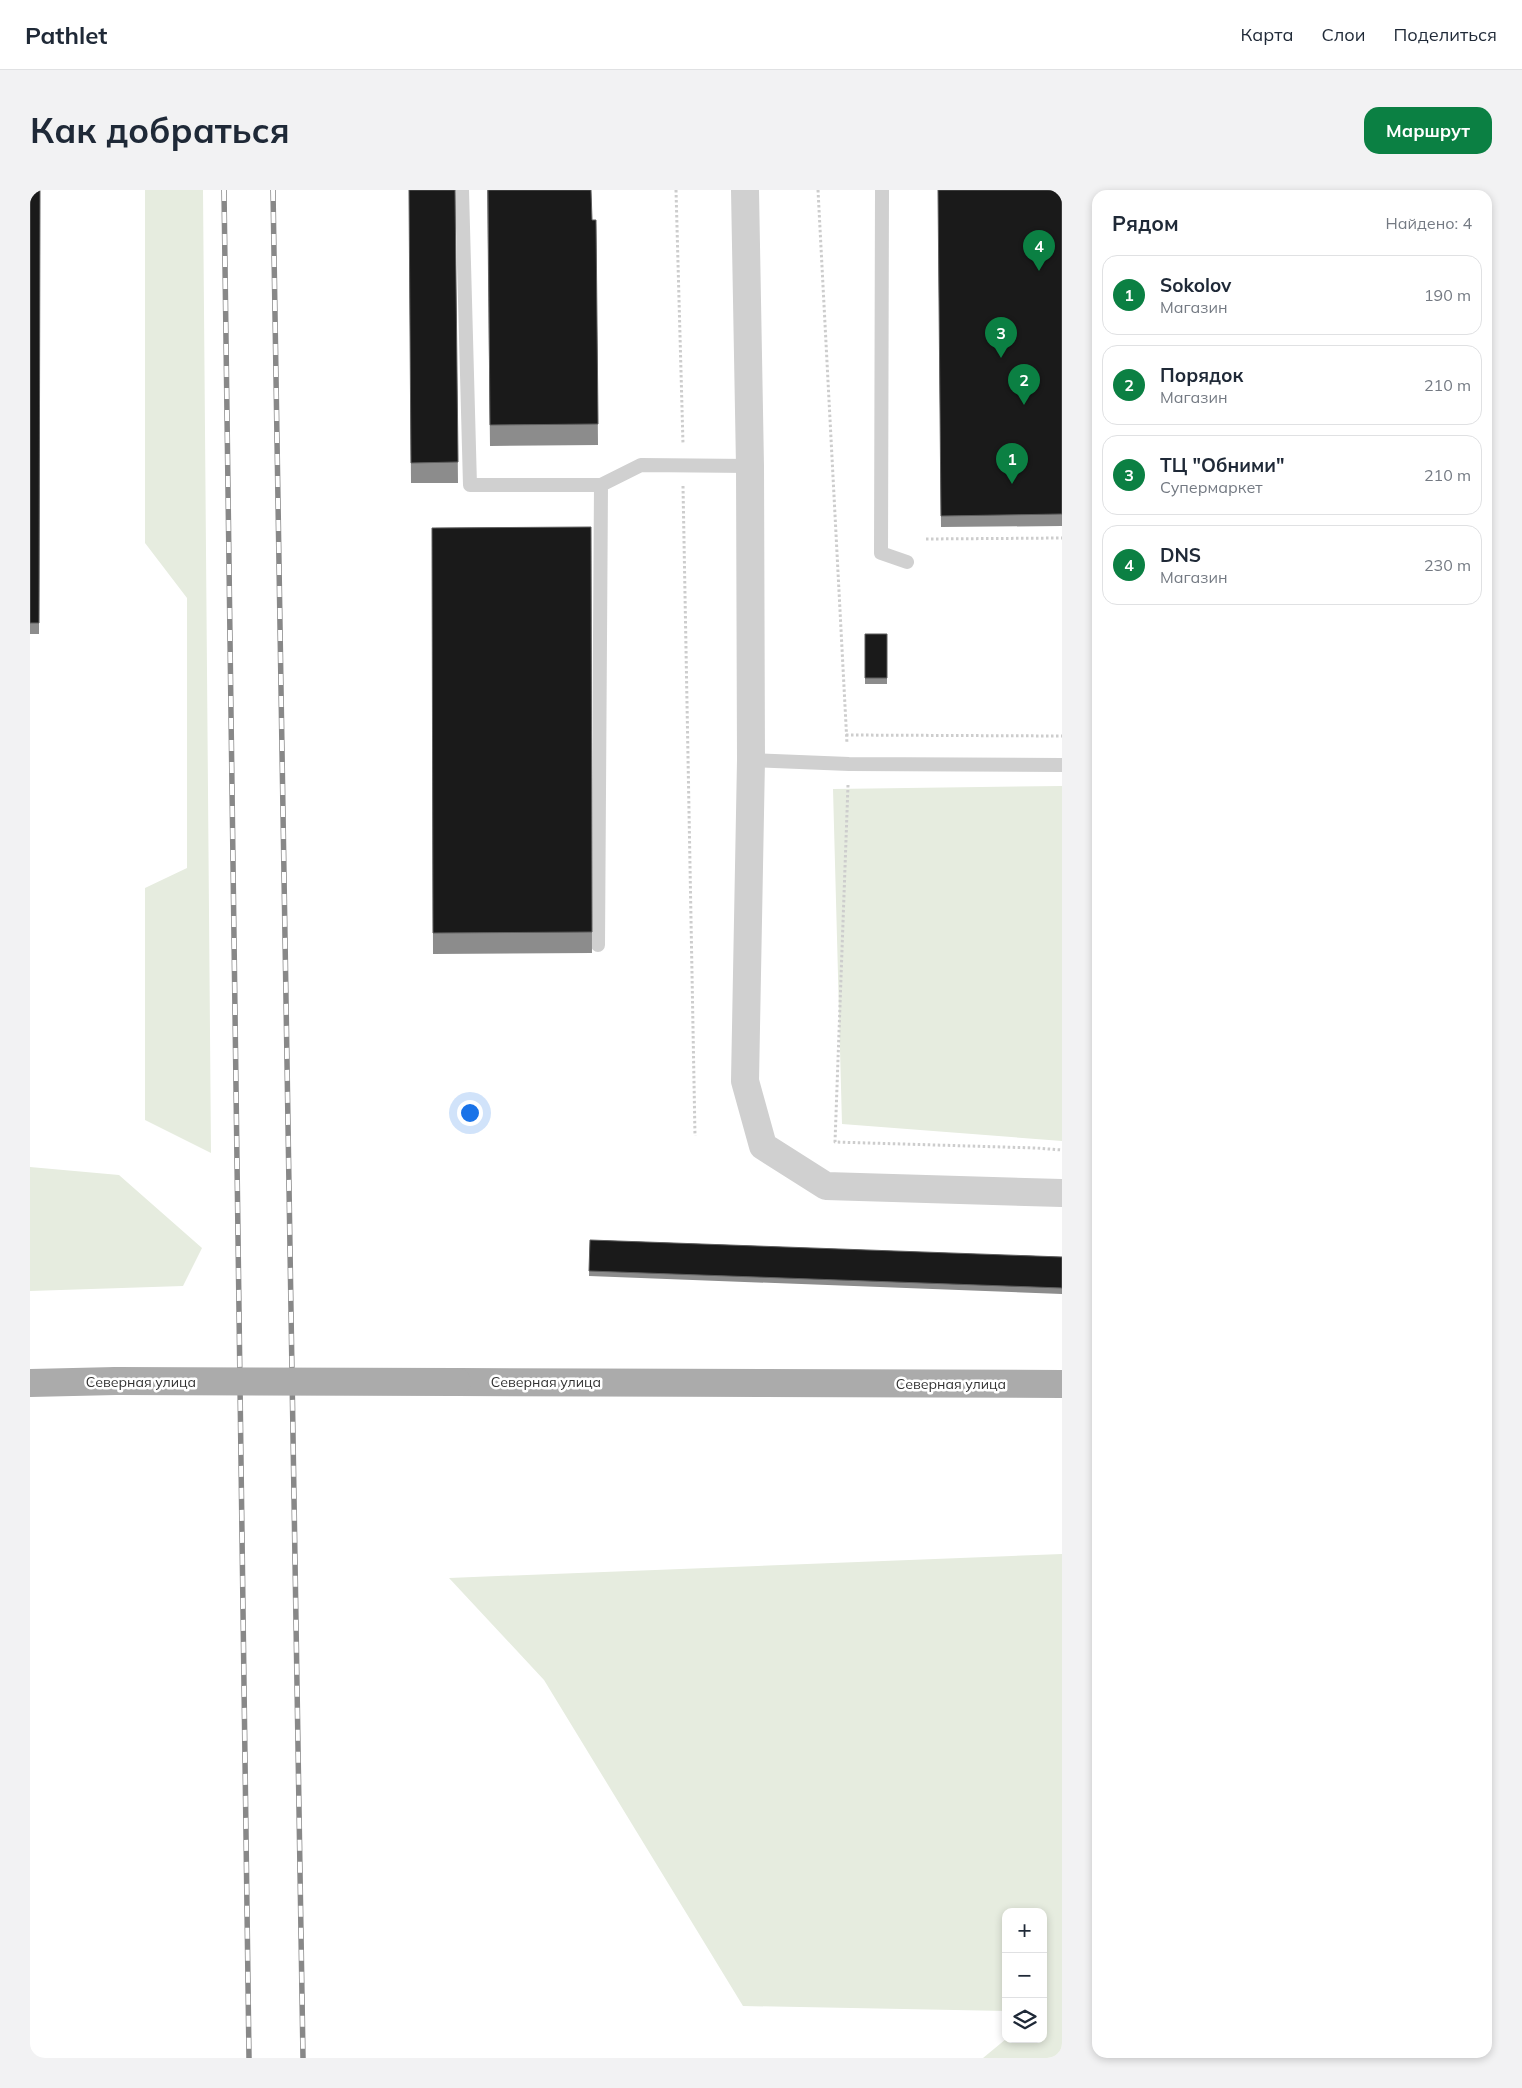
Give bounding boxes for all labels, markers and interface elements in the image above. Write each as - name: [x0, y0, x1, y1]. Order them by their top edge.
- text: Pathlet: [25, 20, 107, 50]
- text: Карта: [1241, 23, 1293, 46]
- text: Слои: [1321, 23, 1366, 46]
- text: Поделиться: [1394, 23, 1497, 46]
- button: Маршрут: [1364, 107, 1492, 154]
- text: Как добраться: [30, 108, 290, 152]
- text: Рядом: [1112, 210, 1179, 236]
- text: Найдено: 4: [1386, 213, 1472, 233]
- pin: 4: [1023, 230, 1055, 271]
- text: Sokolov: [1160, 273, 1231, 297]
- text: 1: [1124, 285, 1134, 305]
- text: 190 m: [1424, 285, 1471, 305]
- text: Магазин: [1160, 297, 1228, 317]
- pin: 3: [985, 317, 1017, 358]
- text: Порядок: [1160, 363, 1243, 387]
- pin: 2: [1008, 364, 1040, 405]
- text: 2: [1124, 375, 1134, 395]
- text: 210 m: [1424, 375, 1471, 395]
- text: Магазин: [1160, 387, 1228, 407]
- pin: 1: [996, 443, 1028, 484]
- text: ТЦ "Обними": [1160, 453, 1284, 477]
- text: 3: [1124, 465, 1134, 485]
- text: 210 m: [1424, 465, 1471, 485]
- text: Супермаркет: [1160, 477, 1263, 497]
- text: DNS: [1160, 543, 1201, 567]
- text: 4: [1124, 555, 1134, 575]
- text: 230 m: [1424, 555, 1471, 575]
- text: Магазин: [1160, 567, 1228, 587]
- your location: [457, 1100, 483, 1126]
- street label: Северная улица: [86, 1373, 196, 1391]
- street label: Северная улица: [491, 1373, 601, 1391]
- street label: Северная улица: [896, 1375, 1006, 1393]
- map controls: [1002, 1908, 1047, 2043]
- button: +: [1002, 1908, 1047, 1953]
- button: −: [1002, 1953, 1047, 1998]
- button: layers: [1002, 1998, 1047, 2043]

